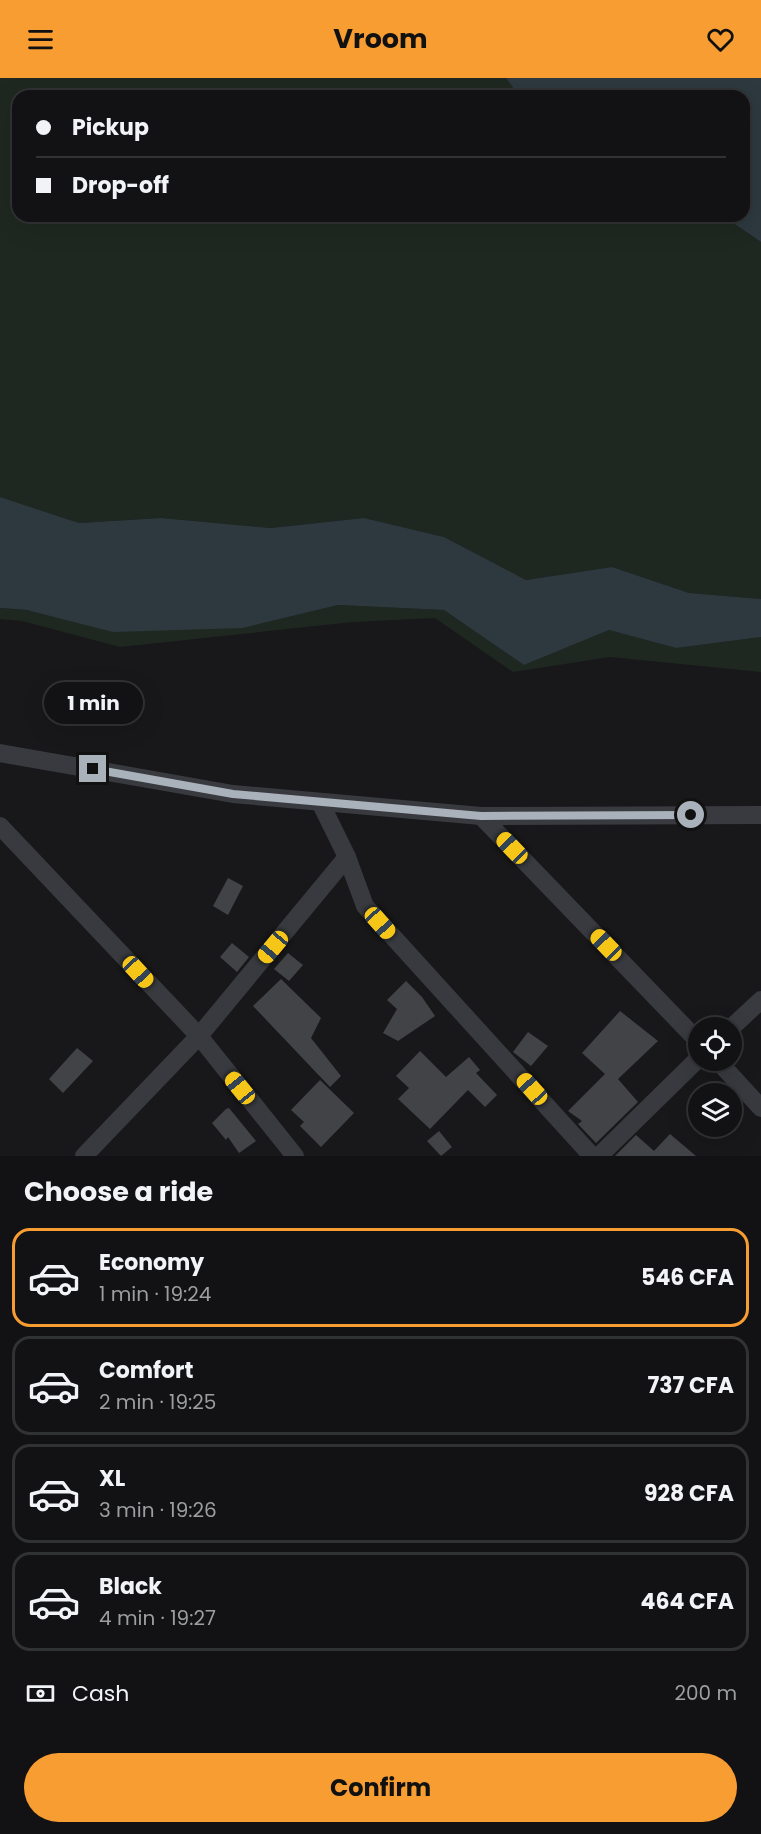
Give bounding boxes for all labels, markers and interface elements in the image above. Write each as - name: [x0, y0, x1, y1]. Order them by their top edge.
- text: Vroom: [333, 20, 428, 57]
- icon: menu: [24, 23, 57, 56]
- icon: heart: [704, 23, 737, 56]
- text: Pickup: [72, 112, 149, 143]
- text: Drop-off: [72, 170, 169, 201]
- callout: 1 min: [44, 682, 142, 724]
- text: 1 min: [67, 689, 120, 717]
- route end: [79, 755, 106, 782]
- route start: [677, 801, 704, 828]
- car: [493, 829, 531, 867]
- car: [361, 904, 399, 942]
- car: [587, 926, 625, 964]
- car: [255, 927, 291, 967]
- car: [119, 953, 157, 991]
- map controls: [688, 1017, 742, 1137]
- button: locate: [688, 1017, 742, 1071]
- car: [222, 1068, 258, 1108]
- car: [513, 1070, 551, 1108]
- button: layers: [688, 1083, 742, 1137]
- text: Choose a ride: [24, 1173, 213, 1210]
- text: Economy: [99, 1247, 204, 1278]
- icon: car: [27, 1251, 81, 1305]
- text: 546 CFA: [641, 1262, 734, 1293]
- text: 1 min · 19:24: [99, 1280, 211, 1308]
- text: Comfort: [99, 1355, 193, 1386]
- icon: car: [27, 1359, 81, 1413]
- text: 737 CFA: [647, 1370, 734, 1401]
- text: 2 min · 19:25: [99, 1388, 216, 1416]
- text: XL: [99, 1463, 125, 1494]
- icon: car: [27, 1467, 81, 1521]
- text: 928 CFA: [644, 1478, 734, 1509]
- text: 3 min · 19:26: [99, 1496, 217, 1524]
- text: Black: [99, 1571, 162, 1602]
- icon: car: [27, 1575, 81, 1629]
- text: 464 CFA: [641, 1586, 734, 1617]
- text: 4 min · 19:27: [99, 1604, 216, 1632]
- icon: cash: [24, 1677, 57, 1710]
- text: Cash: [72, 1678, 129, 1709]
- text: 200 m: [674, 1679, 737, 1707]
- button: Confirm: [24, 1753, 737, 1822]

